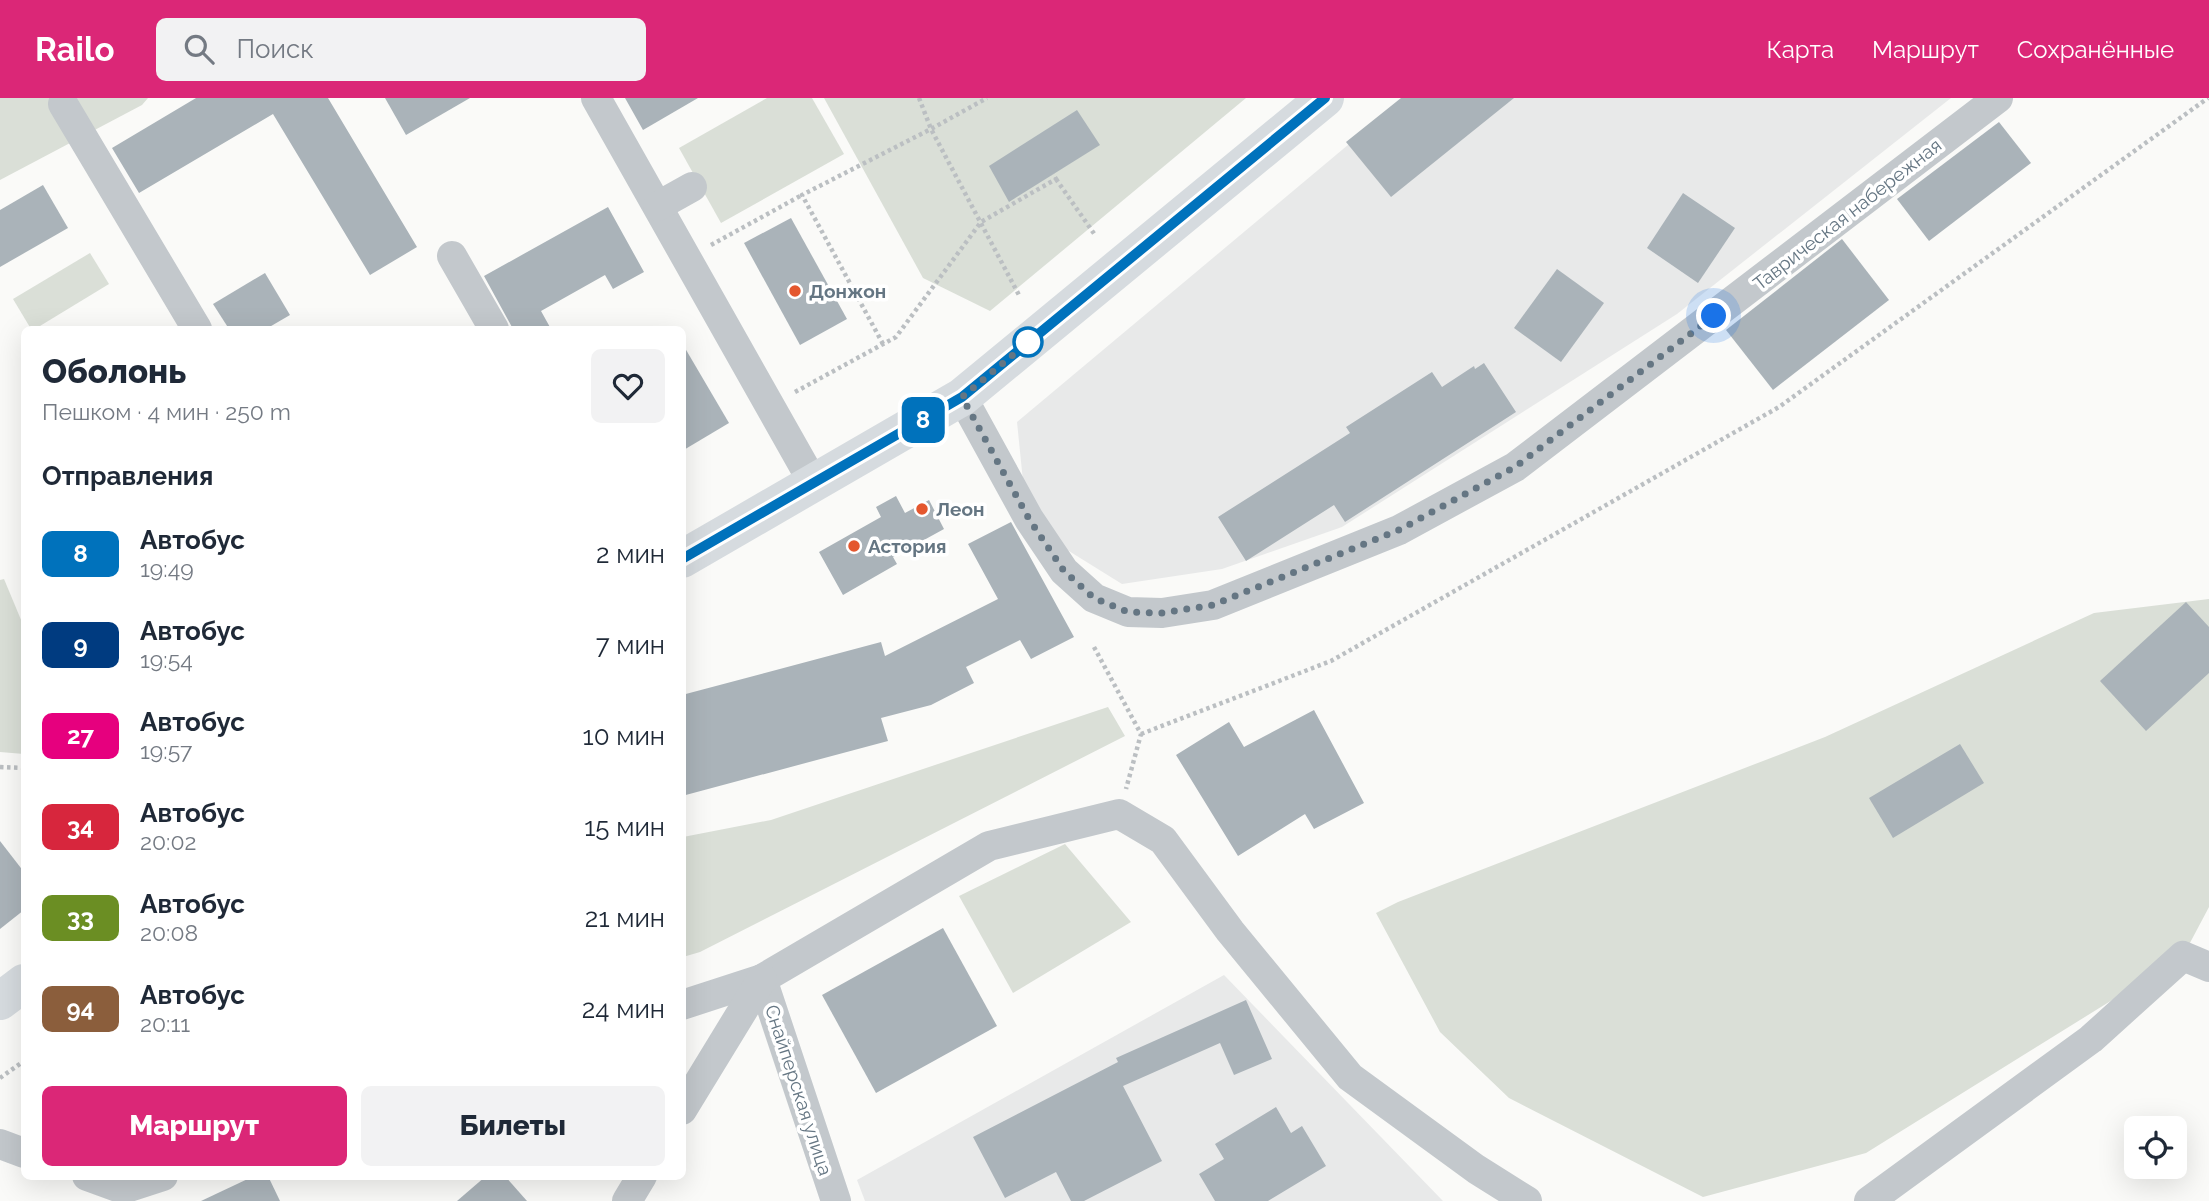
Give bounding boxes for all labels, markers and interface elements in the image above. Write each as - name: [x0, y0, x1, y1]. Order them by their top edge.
- search box: [156, 18, 646, 81]
- text: Railo: [35, 30, 114, 69]
- icon: search: [180, 30, 218, 68]
- text: Поиск: [236, 34, 314, 64]
- text: Карта: [1766, 35, 1834, 64]
- text: Маршрут: [1872, 35, 1979, 64]
- text: Сохранённые: [2017, 35, 2174, 64]
- street label: Таврическая набережная: [1749, 134, 1945, 294]
- place label: Донжон: [809, 280, 886, 302]
- marker: Донжон: [787, 283, 803, 299]
- your location: [1696, 298, 1731, 333]
- unlabelled marker: [1013, 327, 1043, 357]
- button: heart: [591, 349, 665, 423]
- text: Оболонь: [42, 352, 186, 391]
- line badge: 8: [900, 397, 946, 443]
- text: Пешком · 4 мин · 250 m: [42, 398, 291, 425]
- text: 8: [916, 405, 930, 434]
- text: Отправления: [42, 461, 213, 491]
- place label: Леон: [936, 498, 984, 520]
- marker: Леон: [914, 501, 930, 517]
- text: Автобус: [140, 525, 245, 555]
- place label: Астория: [868, 535, 947, 557]
- marker: Астория: [846, 538, 862, 554]
- text: 8: [73, 539, 88, 568]
- text: 2 мин: [596, 539, 665, 569]
- text: 19:49: [140, 555, 194, 582]
- text: Автобус: [140, 616, 245, 646]
- text: 9: [73, 630, 88, 659]
- text: 7 мин: [596, 630, 665, 660]
- text: 19:54: [140, 646, 193, 673]
- text: Автобус: [140, 707, 245, 737]
- text: 27: [67, 721, 94, 750]
- text: 10 мин: [583, 721, 665, 751]
- text: 19:57: [140, 737, 192, 764]
- text: Автобус: [140, 798, 245, 828]
- text: 34: [67, 812, 94, 841]
- text: 15 мин: [584, 812, 665, 842]
- text: 20:02: [140, 828, 196, 855]
- text: Автобус: [140, 889, 245, 919]
- text: 33: [67, 903, 94, 932]
- text: 21 мин: [585, 903, 665, 933]
- text: 20:08: [140, 919, 198, 946]
- text: Автобус: [140, 980, 245, 1010]
- text: 94: [67, 994, 94, 1023]
- text: 24 мин: [582, 994, 665, 1024]
- street label: Снайперская улица: [761, 1002, 837, 1178]
- text: 20:11: [140, 1010, 190, 1037]
- button: Маршрут: [42, 1086, 347, 1166]
- button: Билеты: [361, 1086, 665, 1166]
- map controls: [2124, 1116, 2187, 1179]
- button: locate: [2124, 1116, 2187, 1179]

